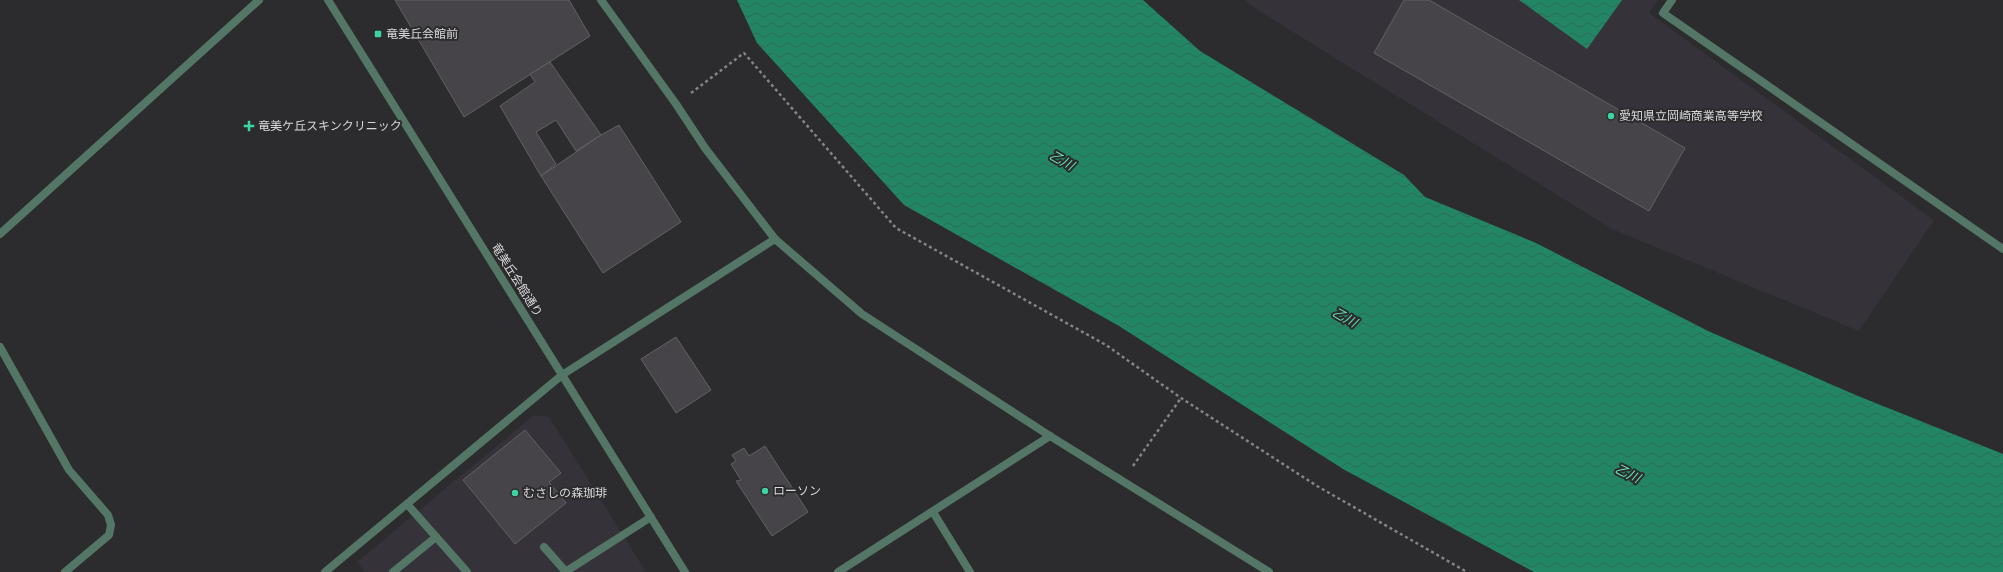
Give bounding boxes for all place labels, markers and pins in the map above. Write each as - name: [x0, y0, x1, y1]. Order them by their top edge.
- place label: 竜美丘会館前: [386, 27, 458, 41]
- marker: 竜美丘会館前: [373, 29, 383, 39]
- place label: 愛知県立岡崎商業高等学校: [1619, 109, 1763, 123]
- marker: 愛知県立岡崎商業高等学校: [1606, 111, 1616, 121]
- place label: 竜美ケ丘スキンクリニック: [258, 119, 402, 133]
- marker: 竜美ケ丘スキンクリニック: [243, 120, 255, 132]
- place label: ローソン: [773, 484, 821, 498]
- place label: むさしの森珈琲: [523, 486, 607, 500]
- marker: ローソン: [760, 486, 770, 496]
- marker: むさしの森珈琲: [510, 488, 520, 498]

